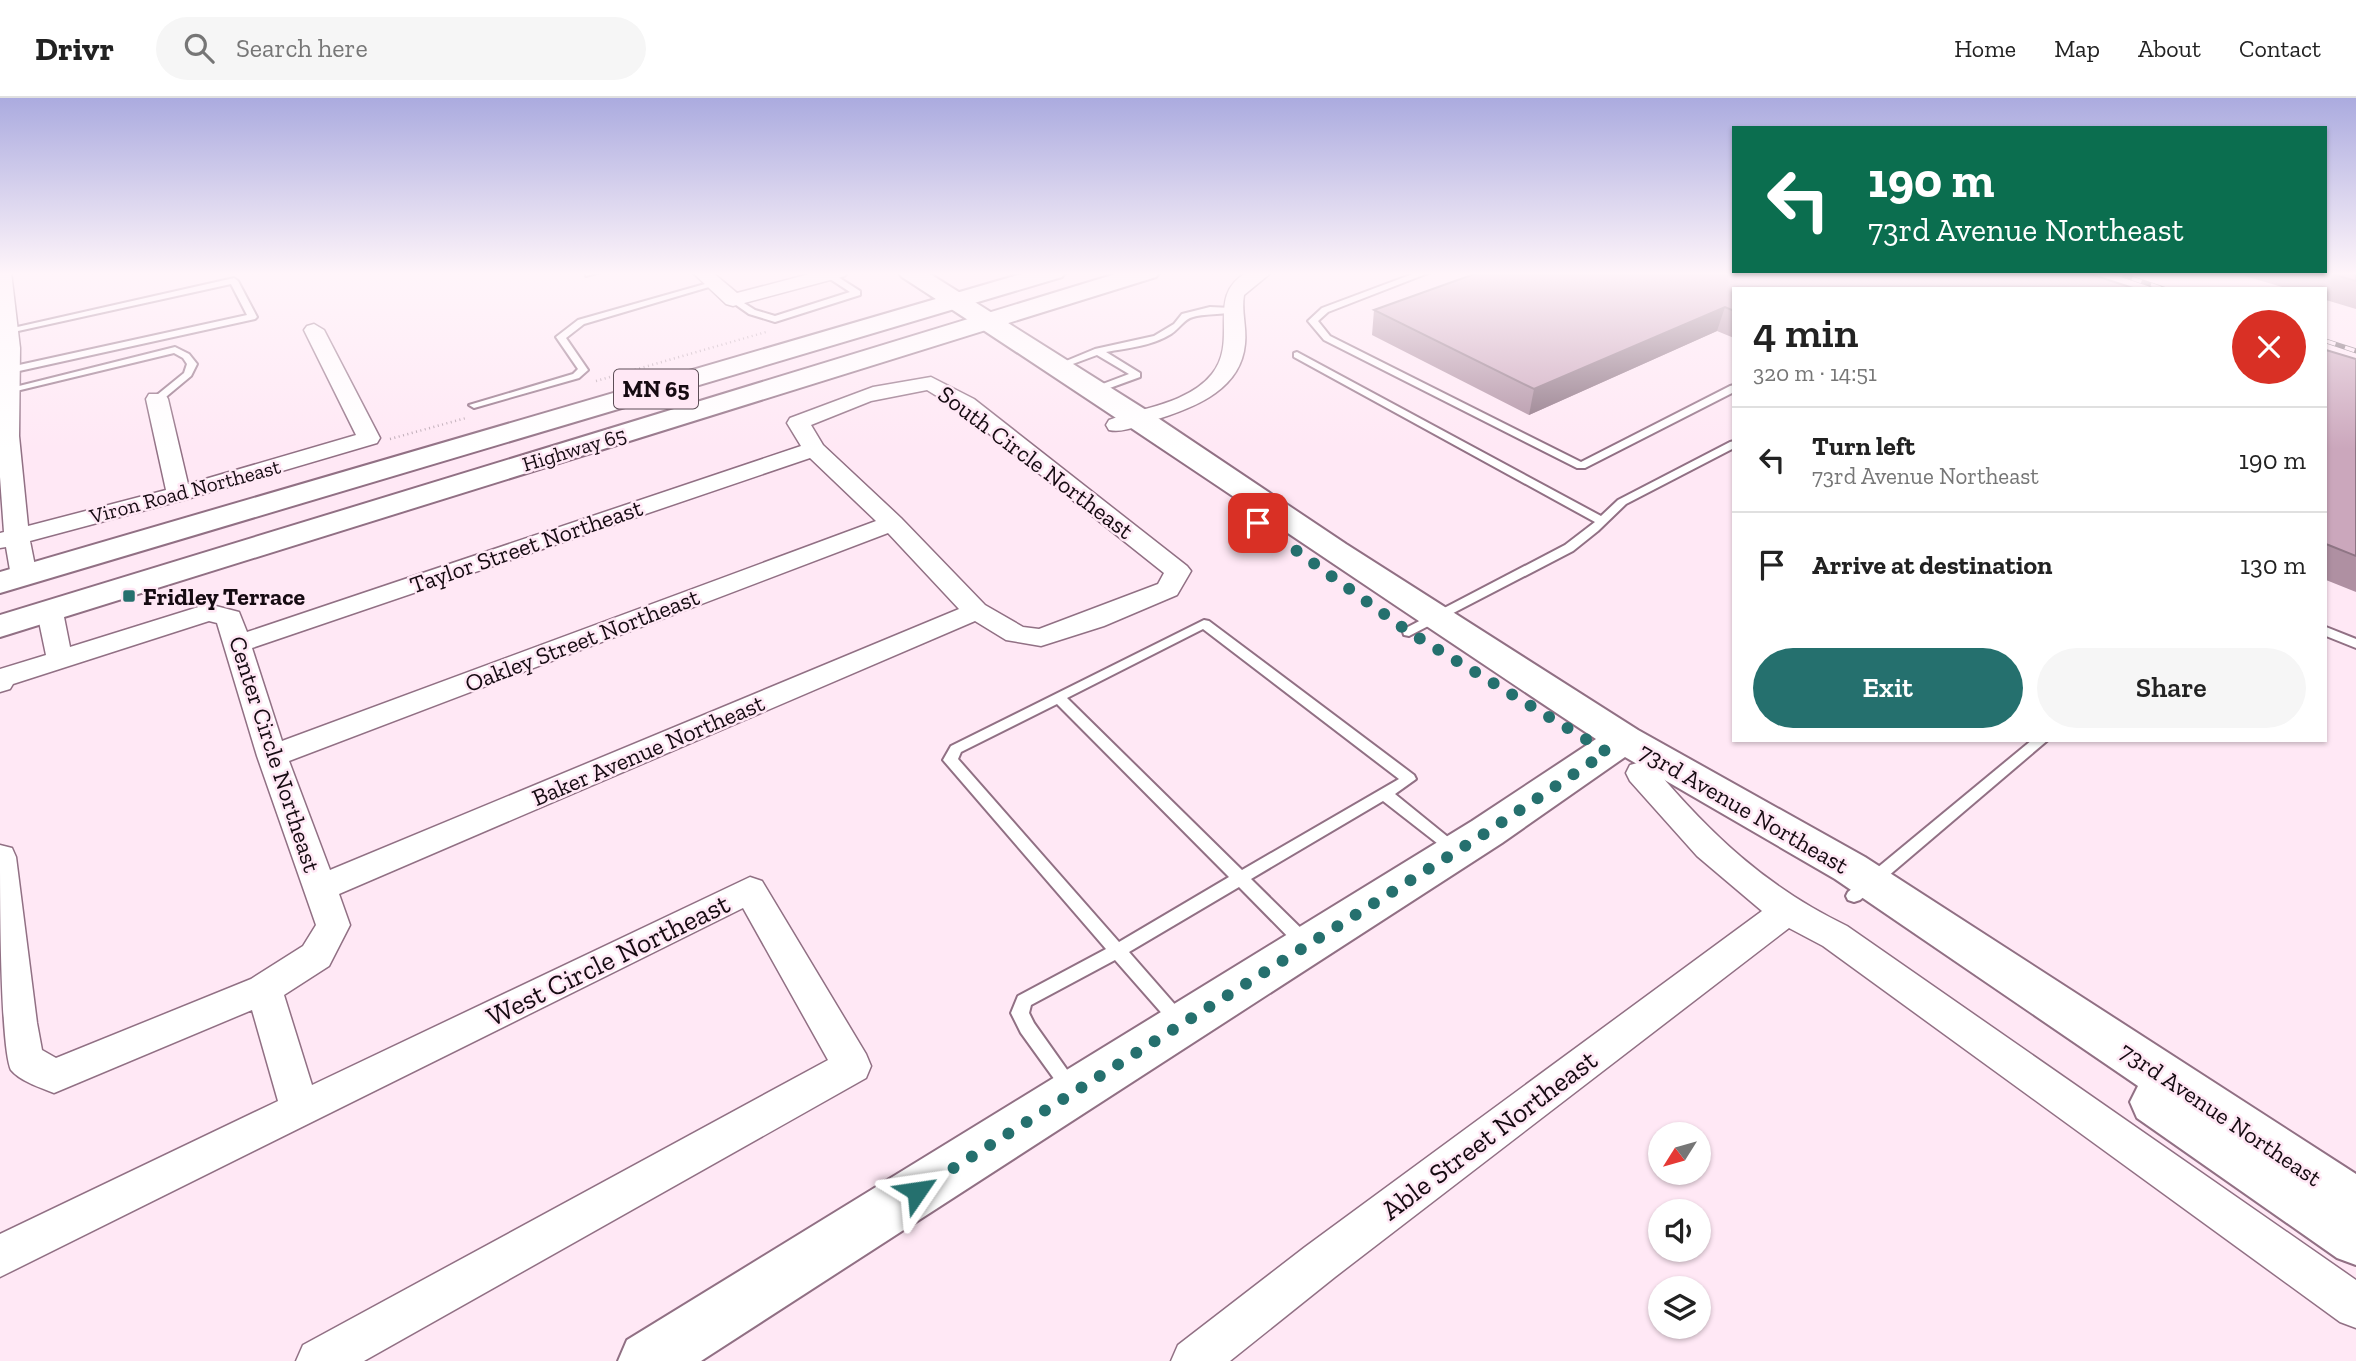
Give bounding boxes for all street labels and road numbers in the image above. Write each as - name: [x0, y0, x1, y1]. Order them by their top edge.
- road number: MN 65: [614, 370, 698, 408]
- street label: South Circle Northeast: [933, 379, 1139, 545]
- street label: Highway 65: [519, 421, 629, 477]
- street label: Viron Road Northeast: [86, 453, 283, 529]
- street label: Taylor Street Northeast: [406, 493, 646, 599]
- street label: Oakley Street Northeast: [461, 582, 703, 698]
- street label: Center Circle Northeast: [223, 632, 327, 876]
- street label: Baker Avenue Northeast: [527, 688, 769, 812]
- street label: 73rd Avenue Northeast: [1634, 736, 1854, 880]
- street label: West Circle Northeast: [481, 887, 735, 1033]
- street label: 73rd Avenue Northeast: [2115, 1036, 2327, 1192]
- street label: Able Street Northeast: [1375, 1043, 1604, 1227]

